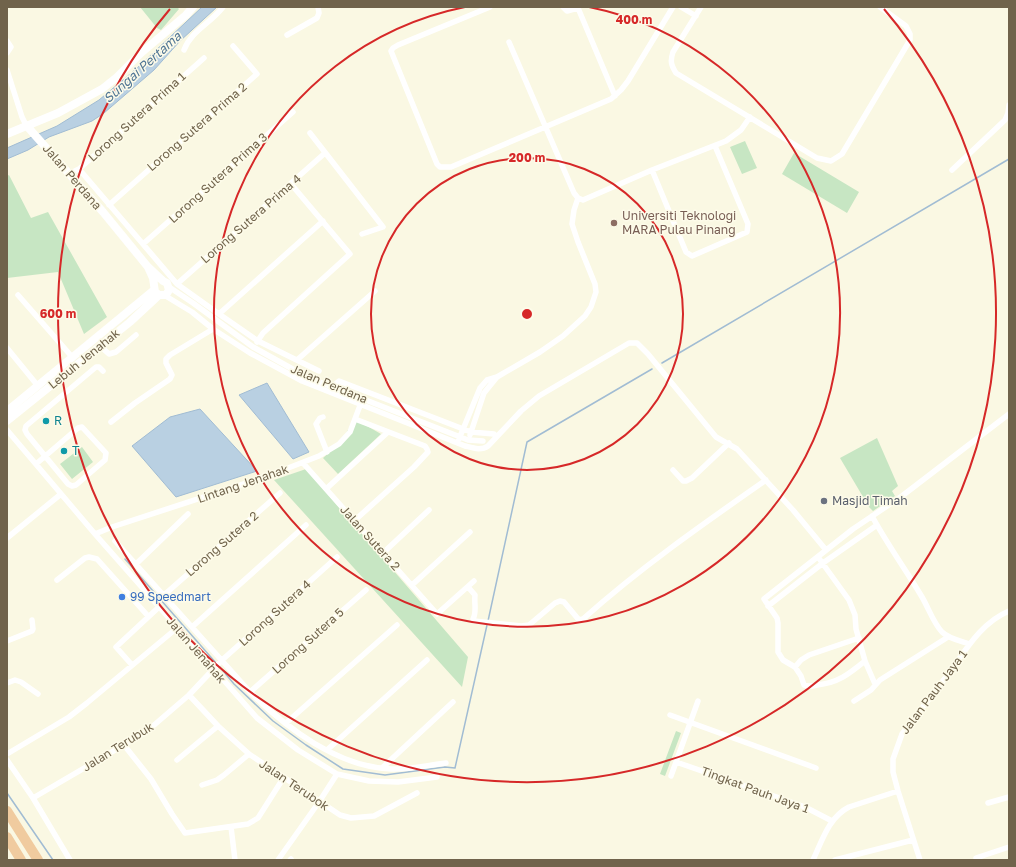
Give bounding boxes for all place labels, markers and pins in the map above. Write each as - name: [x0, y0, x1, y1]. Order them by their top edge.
- place label: Universiti Teknologi MARA Pulau Pinang: [622, 208, 736, 237]
- marker: Universiti Teknologi MARA Pulau Pinang: [609, 218, 619, 228]
- centre of rings: [520, 307, 534, 321]
- place label: R: [54, 413, 62, 428]
- marker: R: [41, 416, 51, 426]
- place label: T: [72, 443, 80, 458]
- marker: T: [59, 446, 69, 456]
- place label: Masjid Timah: [832, 493, 908, 508]
- marker: Masjid Timah: [819, 496, 829, 506]
- place label: 99 Speedmart: [130, 589, 211, 604]
- marker: 99 Speedmart: [117, 592, 127, 602]

